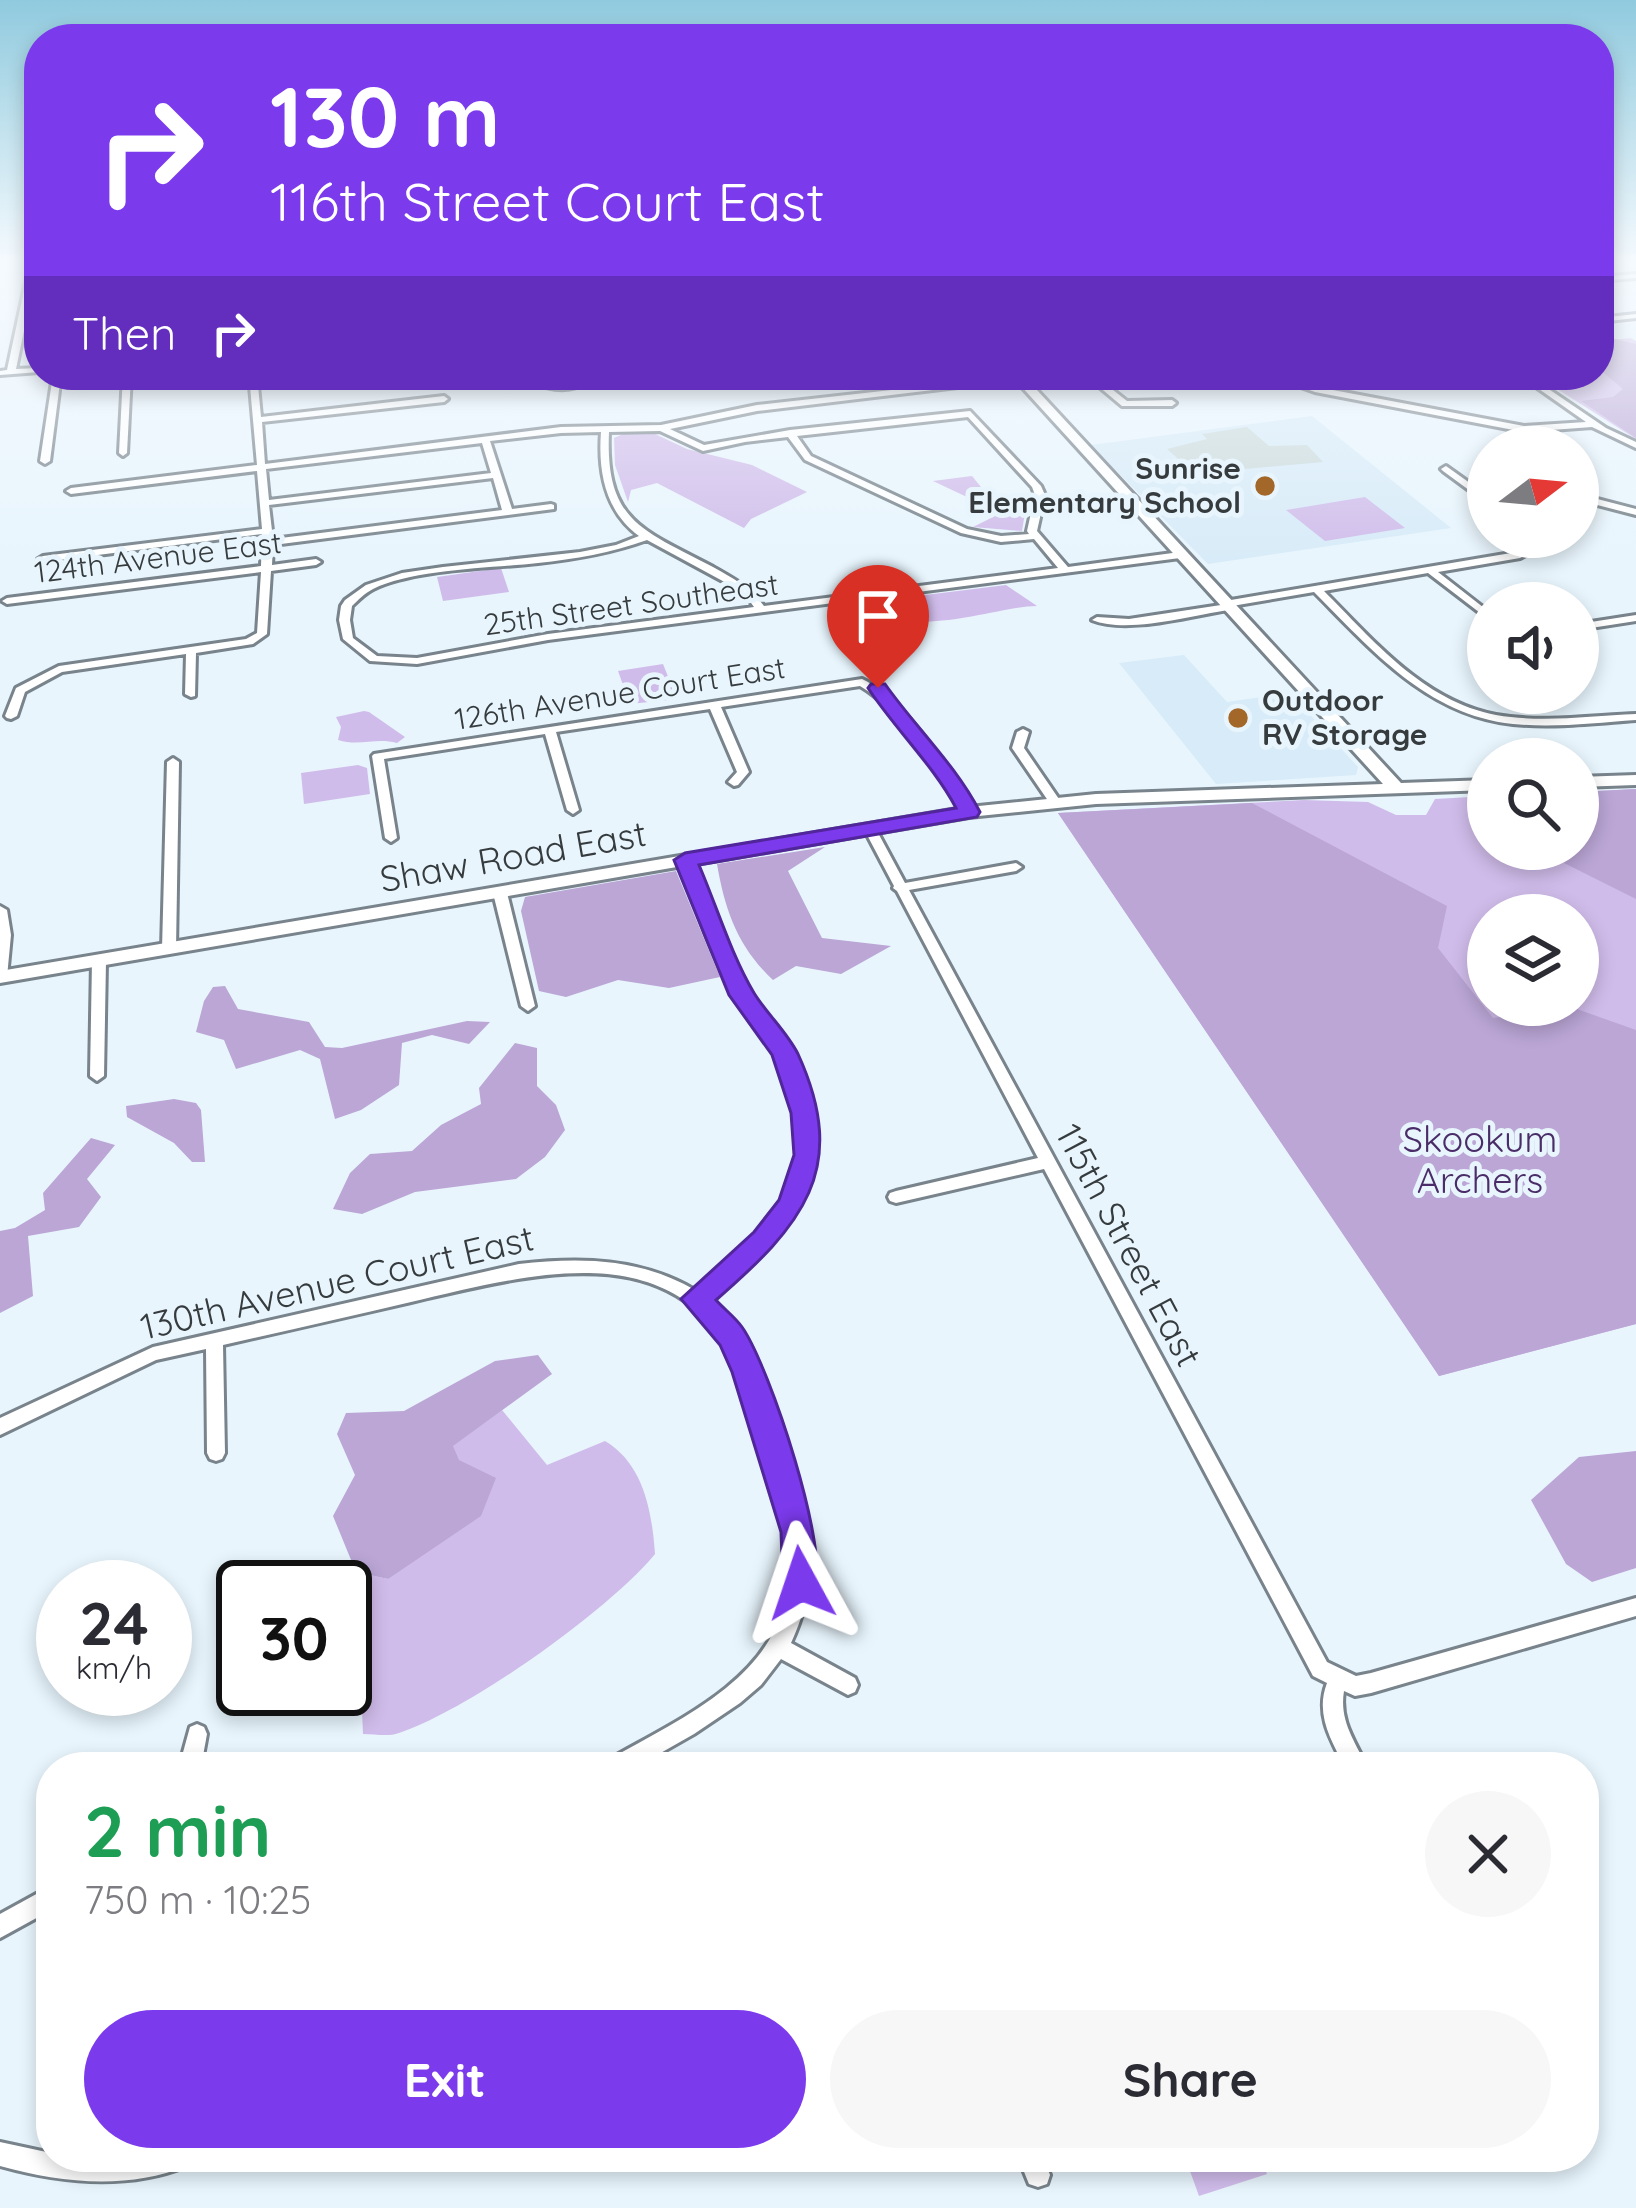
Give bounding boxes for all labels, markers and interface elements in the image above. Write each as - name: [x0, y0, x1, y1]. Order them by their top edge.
- text: 130 m: [270, 63, 500, 168]
- icon: right: [72, 72, 228, 228]
- text: 116th Street Court East: [270, 167, 825, 235]
- icon: right: [200, 300, 266, 366]
- text: Then: [72, 305, 176, 361]
- north arrow: [1467, 426, 1599, 558]
- map controls: [1467, 426, 1599, 1026]
- place label: Sunrise Elementary School: [968, 449, 1241, 521]
- marker: Sunrise Elementary School: [1252, 473, 1278, 499]
- street label: 124th Avenue East: [32, 523, 284, 591]
- street label: 25th Street Southeast: [481, 565, 781, 644]
- pin: [827, 565, 929, 688]
- button: sound: [1467, 582, 1599, 714]
- icon: arrive: [845, 583, 911, 649]
- street label: 126th Avenue Court East: [452, 648, 788, 738]
- place label: Outdoor RV Storage: [1262, 681, 1427, 753]
- marker: Outdoor RV Storage: [1225, 705, 1251, 731]
- button: search: [1467, 738, 1599, 870]
- street label: Shaw Road East: [376, 810, 650, 901]
- button: layers: [1467, 894, 1599, 1026]
- street label: 115th Street East: [1047, 1116, 1212, 1374]
- park label: Skookum Archers: [1403, 1116, 1557, 1202]
- street label: 130th Avenue Court East: [136, 1214, 538, 1349]
- position arrow: [738, 1520, 864, 1646]
- speed limit sign: 30: [216, 1560, 372, 1716]
- text: 24: [79, 1585, 149, 1660]
- text: km/h: [76, 1649, 152, 1687]
- text: 2 min: [84, 1785, 271, 1875]
- button: close: [1425, 1791, 1551, 1917]
- text: 750 m · 10:25: [84, 1875, 311, 1924]
- button: Exit: [84, 2010, 806, 2148]
- button: Share: [830, 2010, 1551, 2148]

